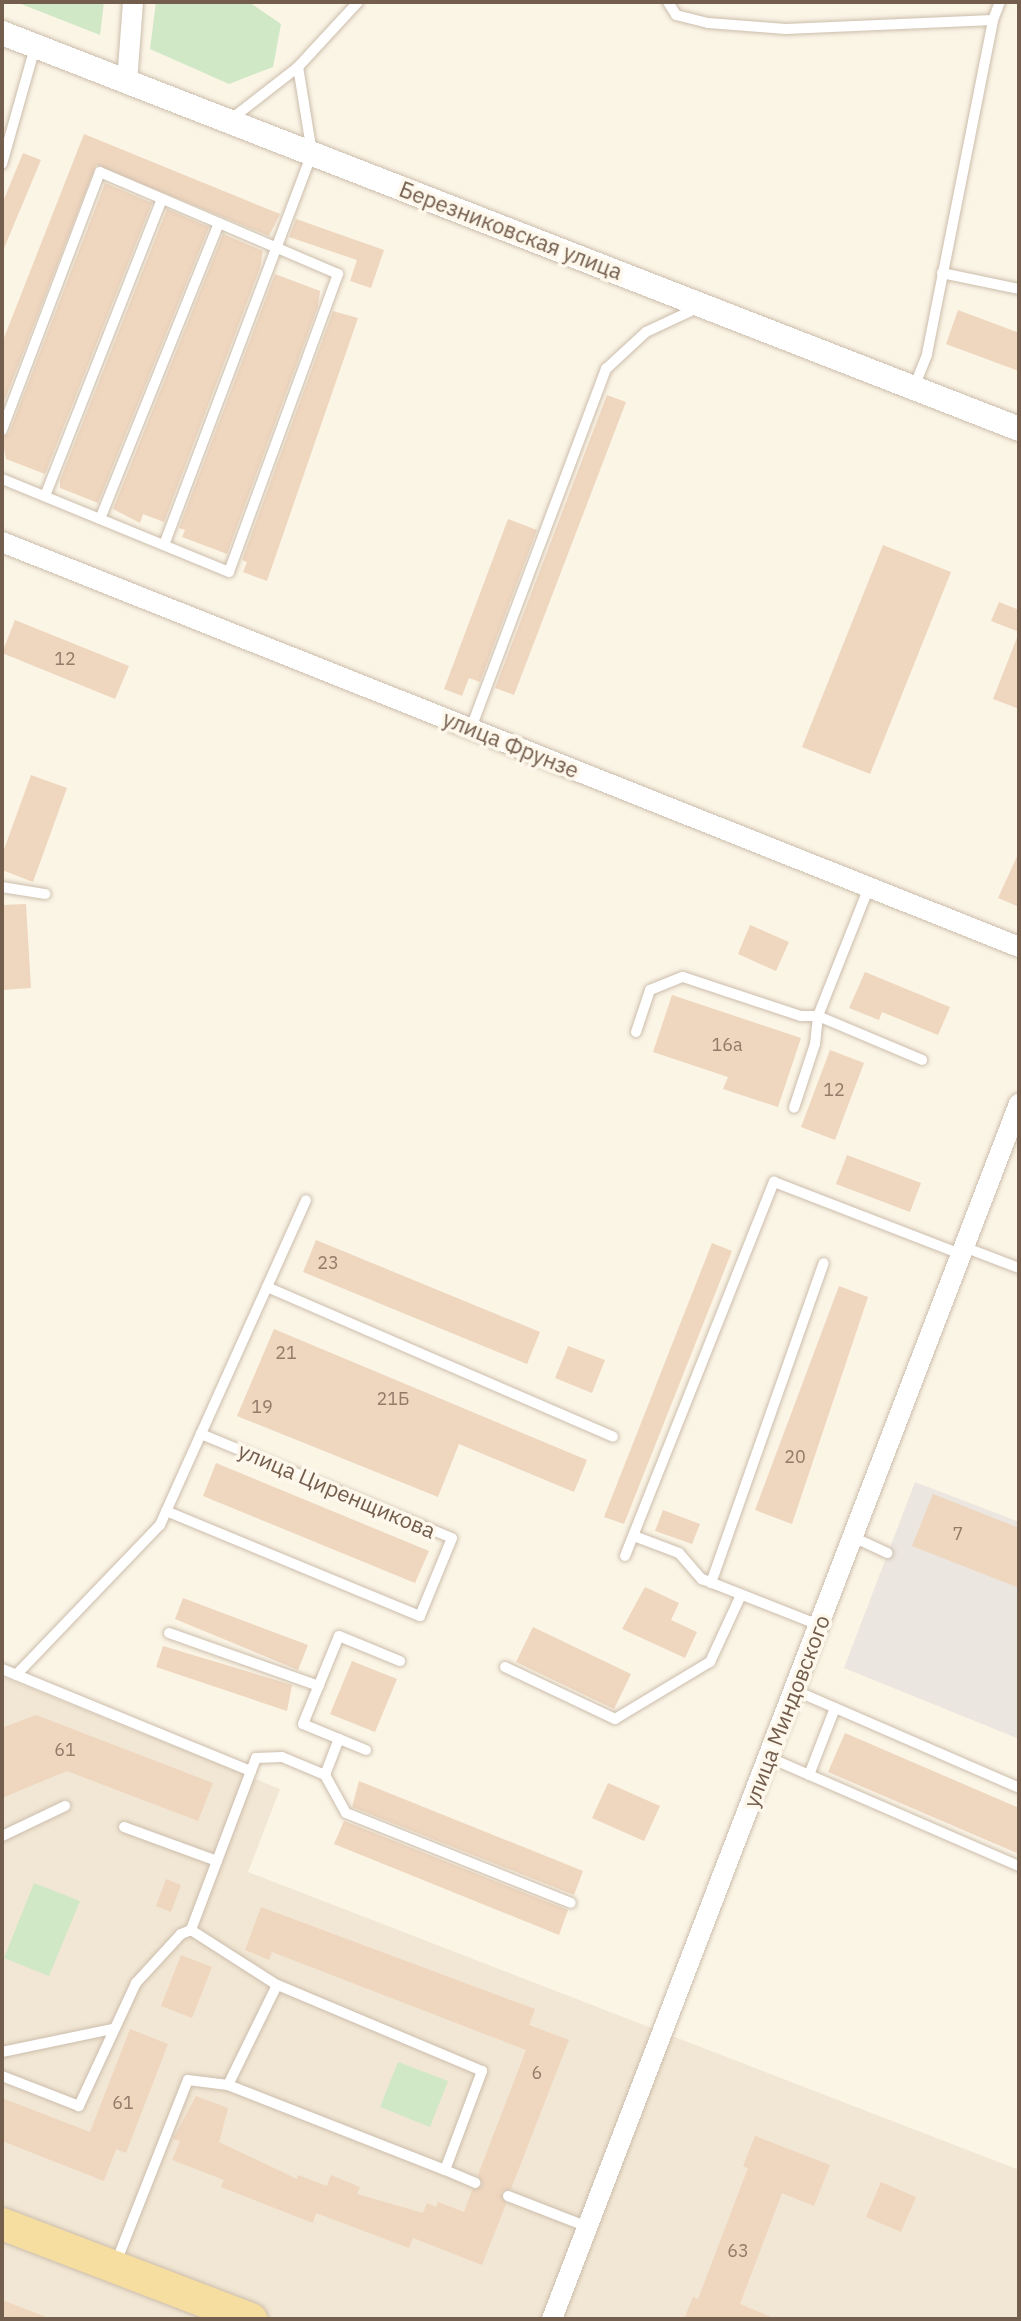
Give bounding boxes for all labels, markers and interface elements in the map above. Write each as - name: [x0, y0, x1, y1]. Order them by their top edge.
- street label: Березниковская улица: [396, 175, 626, 285]
- house number: 12: [54, 648, 76, 670]
- street label: улица Фрунзе: [439, 705, 583, 783]
- house number: 16а: [711, 1034, 743, 1056]
- house number: 12: [823, 1079, 845, 1101]
- house number: 23: [317, 1252, 339, 1274]
- house number: 21: [275, 1342, 297, 1364]
- house number: 21Б: [376, 1388, 410, 1410]
- house number: 19: [251, 1396, 273, 1418]
- street label: улица Циренщикова: [234, 1436, 440, 1544]
- house number: 20: [784, 1446, 806, 1468]
- house number: 7: [953, 1523, 963, 1545]
- street label: улица Миндовского: [737, 1611, 835, 1811]
- house number: 61: [54, 1739, 76, 1761]
- house number: 6: [532, 2062, 542, 2084]
- house number: 61: [112, 2092, 134, 2114]
- house number: 63: [727, 2240, 749, 2262]

